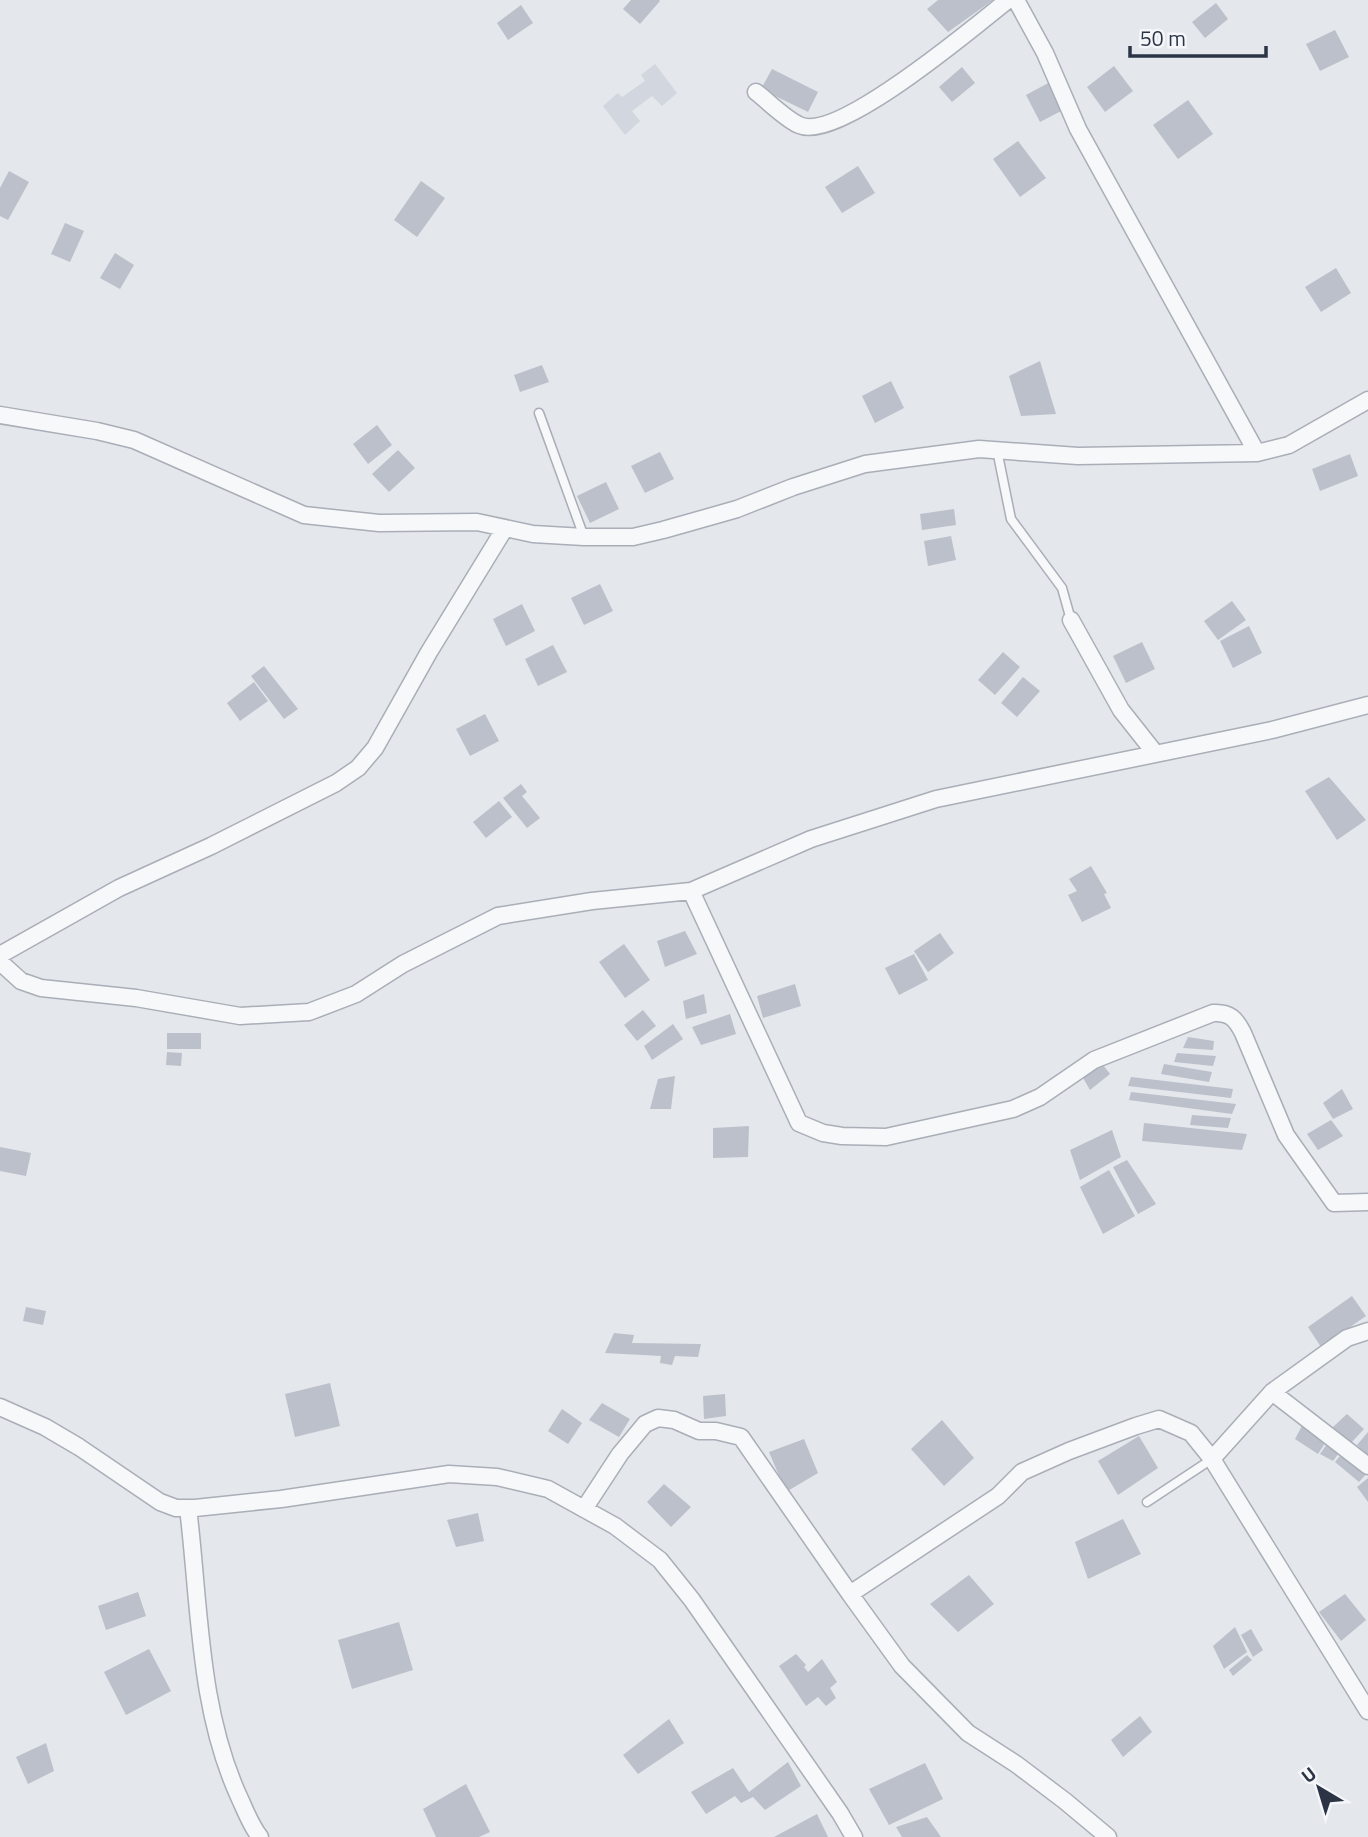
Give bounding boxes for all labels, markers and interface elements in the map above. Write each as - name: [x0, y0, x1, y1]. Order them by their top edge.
- scale bar: [1130, 14, 1266, 58]
- text: 50 m: [1140, 22, 1186, 54]
- north arrow: [1284, 1753, 1354, 1823]
- text: U: [1294, 1759, 1322, 1789]

